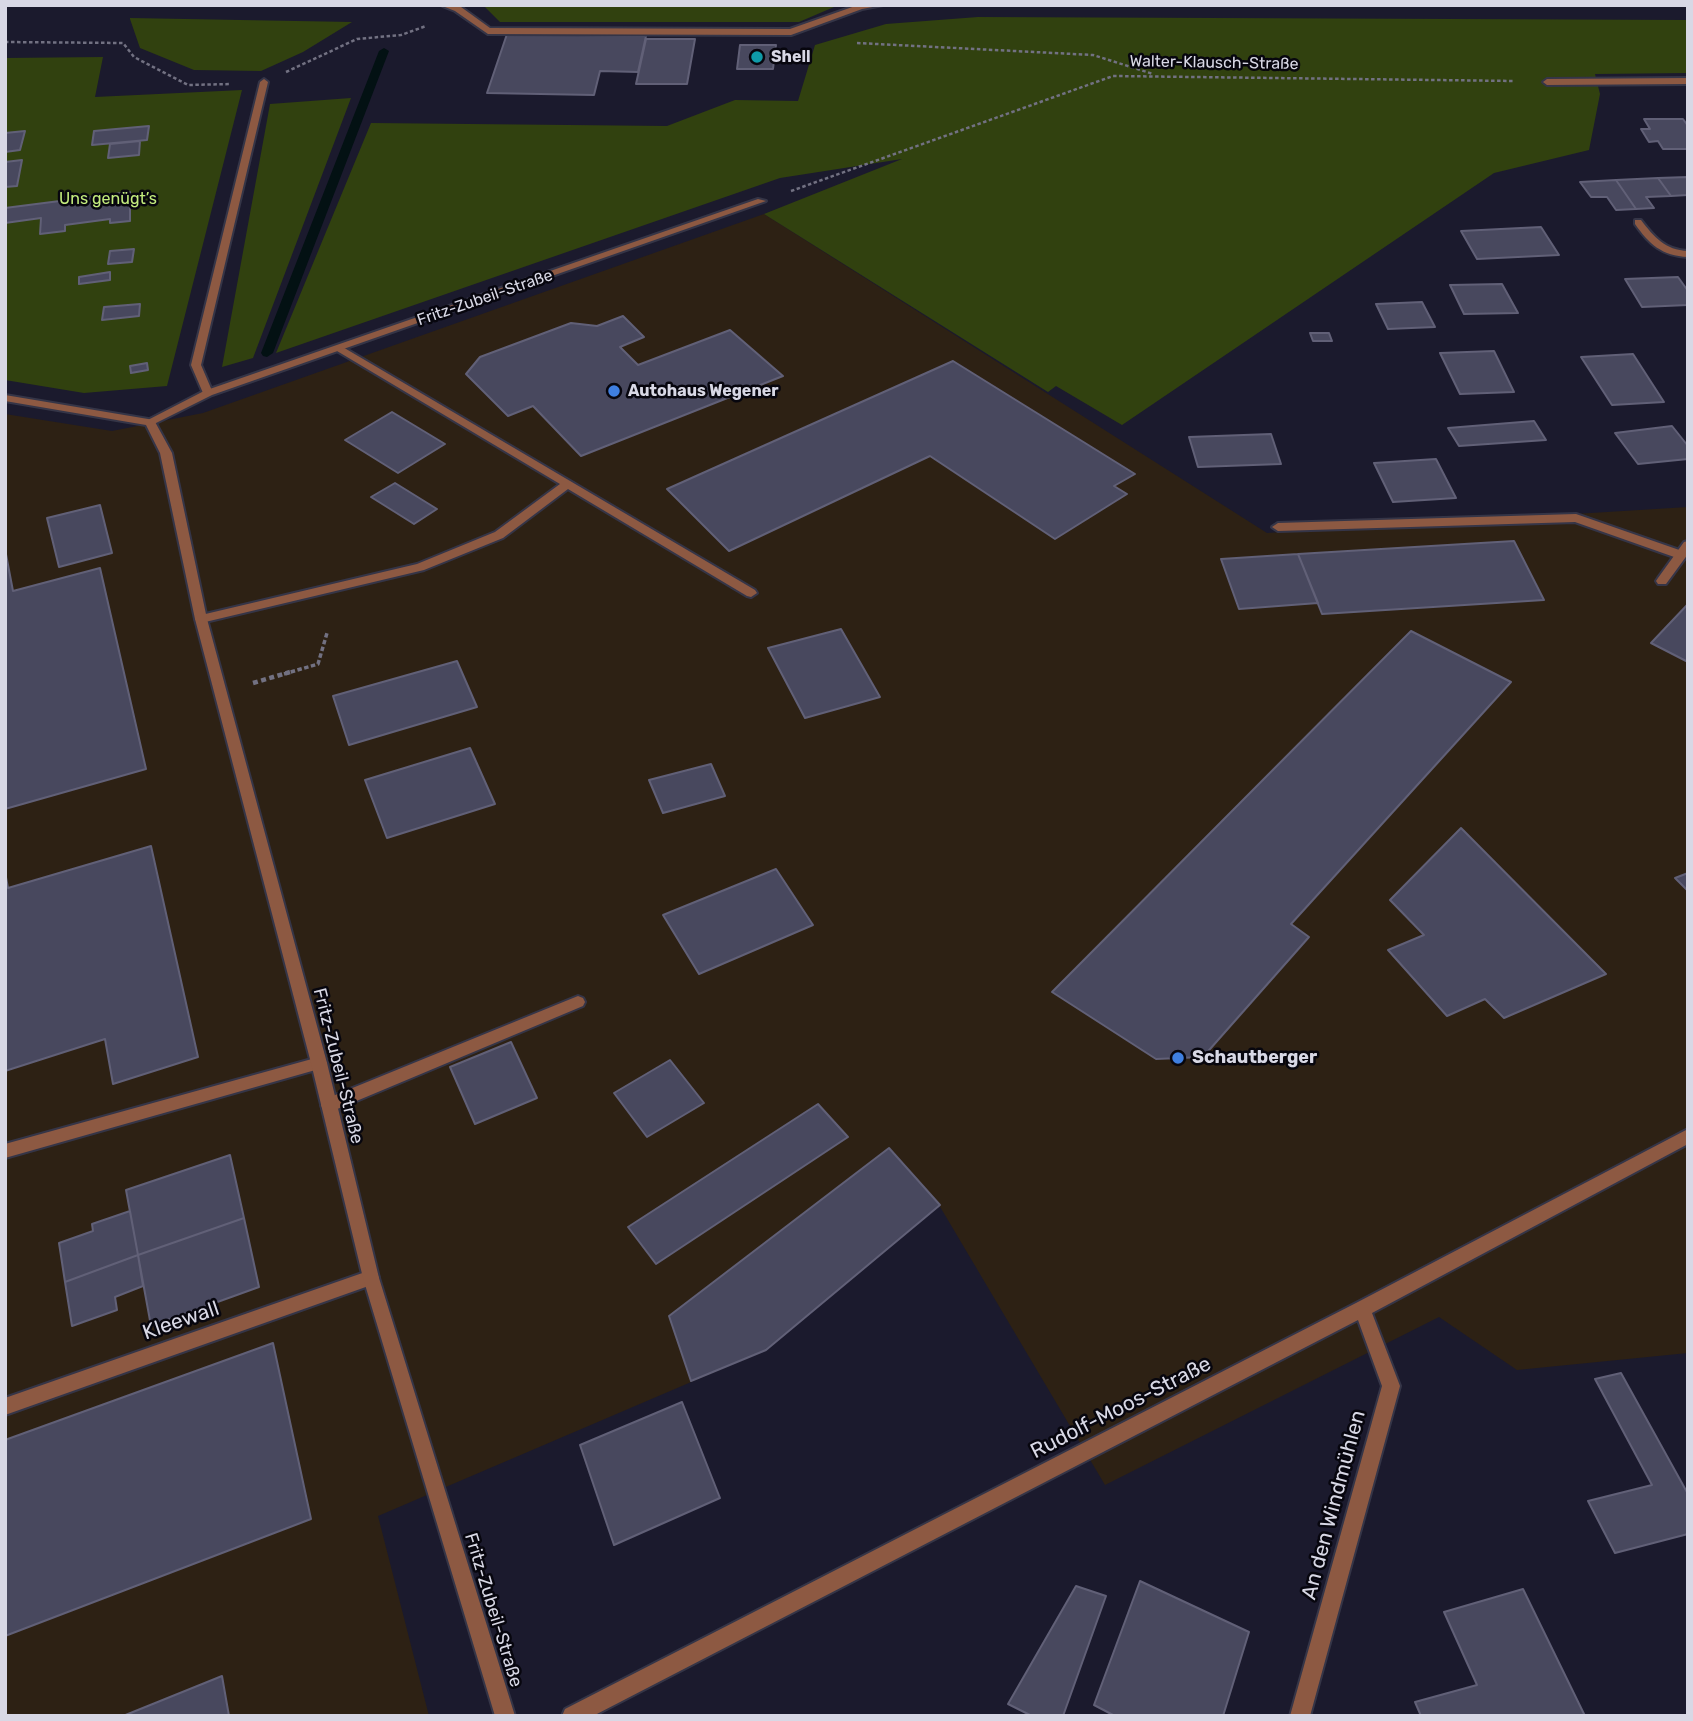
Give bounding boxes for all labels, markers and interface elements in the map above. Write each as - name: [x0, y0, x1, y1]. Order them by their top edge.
- place label: Shell: [771, 47, 811, 67]
- marker: Shell: [749, 49, 765, 65]
- street label: Walter-Klausch-Straße: [1129, 52, 1299, 74]
- park label: Uns genügt’s: [59, 189, 157, 209]
- street label: Fritz-Zubeil-Straße: [415, 266, 555, 330]
- place label: Autohaus Wegener: [628, 381, 778, 401]
- marker: Autohaus Wegener: [606, 383, 622, 399]
- street label: Fritz-Zubeil-Straße: [308, 986, 368, 1146]
- place label: Schautberger: [1192, 1047, 1317, 1069]
- marker: Schautberger: [1170, 1050, 1186, 1066]
- street label: Kleewall: [139, 1296, 223, 1346]
- street label: Rudolf-Moos-Straße: [1026, 1352, 1216, 1464]
- street label: An den Windmühlen: [1297, 1408, 1371, 1602]
- street label: Fritz-Zubeil-Straße: [459, 1530, 527, 1690]

